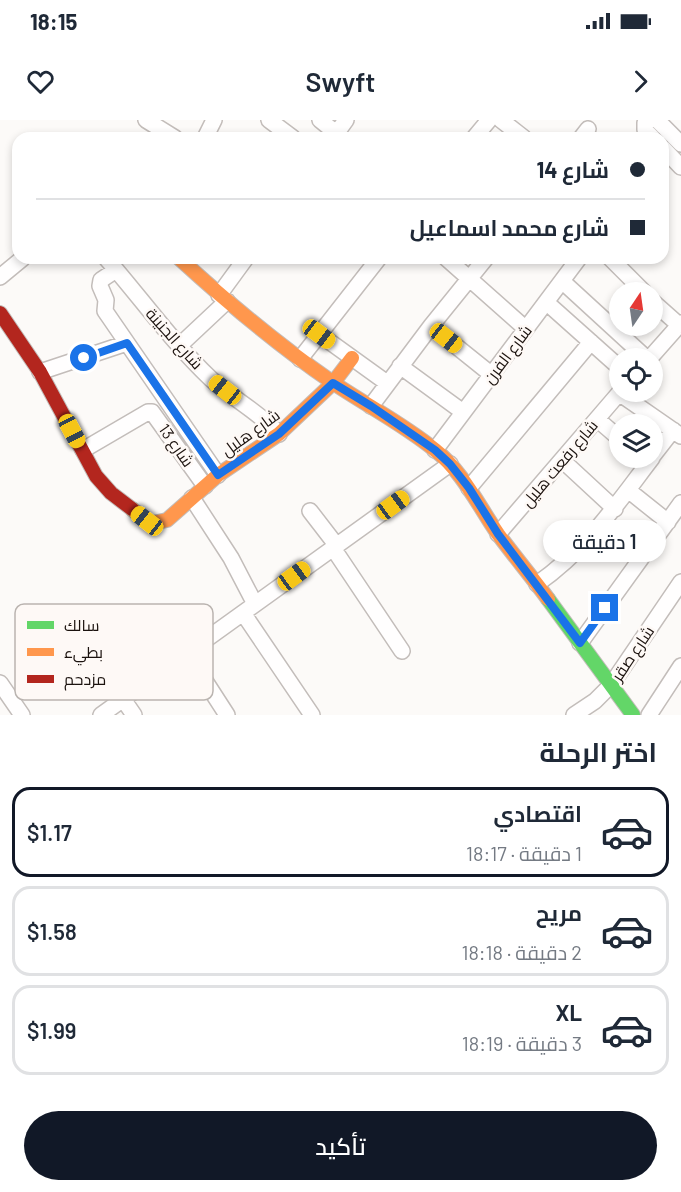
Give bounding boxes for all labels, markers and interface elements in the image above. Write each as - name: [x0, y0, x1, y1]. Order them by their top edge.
- text: 18:15: [30, 8, 77, 34]
- icon: heart: [24, 65, 57, 98]
- text: Swyft: [306, 65, 375, 97]
- icon: forward: [624, 65, 657, 98]
- text: شارع 14: [536, 156, 609, 182]
- text: شارع محمد اسماعيل: [410, 214, 609, 240]
- north arrow: [609, 282, 663, 336]
- map controls: [609, 282, 663, 468]
- street label: شارع الجنينة: [140, 303, 207, 375]
- car: [299, 316, 339, 352]
- car: [426, 320, 466, 356]
- street label: شارع الفرن: [479, 321, 538, 389]
- route start: [70, 344, 97, 371]
- button: locate: [609, 348, 663, 402]
- car: [205, 372, 245, 408]
- street label: شارع هليل: [217, 404, 285, 462]
- car: [56, 411, 88, 451]
- button: layers: [609, 414, 663, 468]
- street label: شارع رفعت هليل: [517, 415, 603, 512]
- street label: شارع 13: [153, 420, 199, 472]
- car: [373, 487, 413, 523]
- car: [127, 503, 167, 539]
- callout: 1 دقيقة: [544, 521, 666, 563]
- text: 1 دقيقة: [572, 529, 637, 553]
- car: [274, 558, 314, 594]
- route end: [591, 594, 618, 621]
- legend: [15, 604, 213, 700]
- text: سالك: [64, 615, 99, 634]
- street label: شارع صقر: [606, 622, 660, 687]
- text: بطيء: [64, 642, 103, 666]
- text: مزدحم: [64, 669, 106, 691]
- text: اختر الرحلة: [539, 735, 657, 767]
- text: اقتصادي: [493, 800, 582, 826]
- icon: car: [600, 805, 654, 859]
- text: $1.17: [27, 819, 72, 845]
- text: 1 دقيقة · 18:17: [466, 841, 582, 865]
- text: مريح: [536, 899, 582, 925]
- icon: car: [600, 904, 654, 958]
- text: $1.58: [27, 918, 77, 944]
- text: 2 دقيقة · 18:18: [461, 940, 582, 964]
- text: XL: [556, 999, 582, 1025]
- icon: car: [600, 1003, 654, 1057]
- text: $1.99: [27, 1017, 76, 1043]
- text: 3 دقيقة · 18:19: [462, 1031, 582, 1055]
- button: تأكيد: [24, 1111, 657, 1180]

